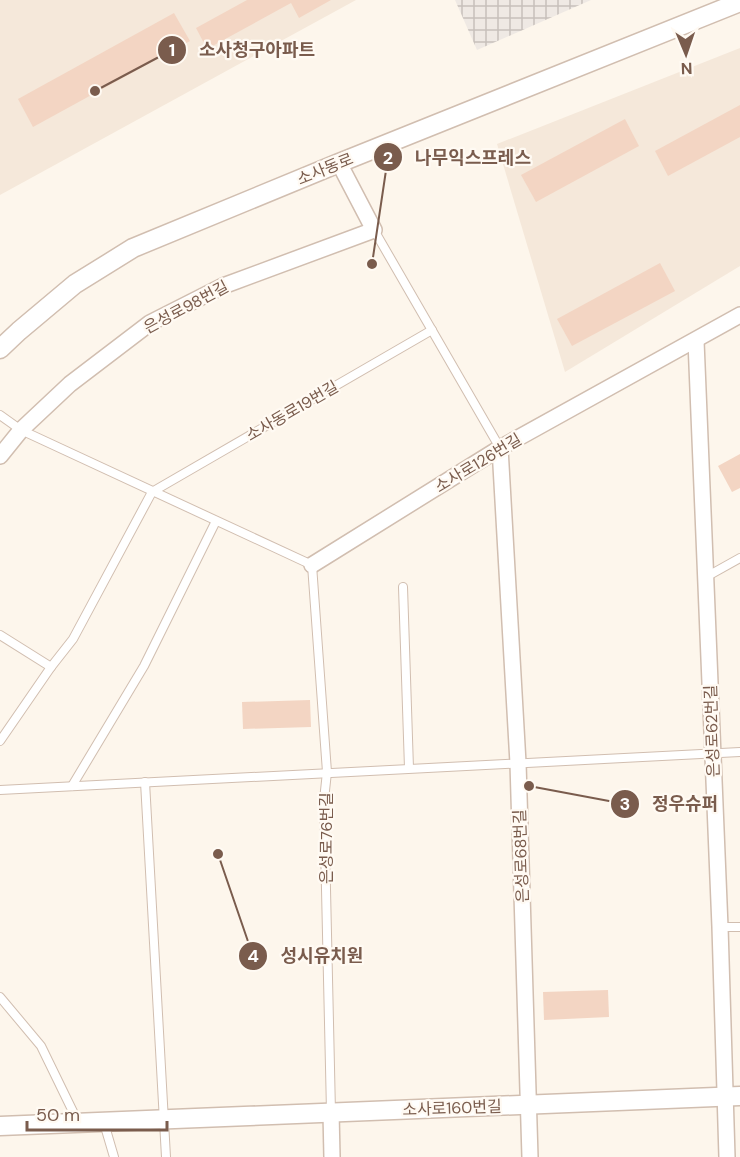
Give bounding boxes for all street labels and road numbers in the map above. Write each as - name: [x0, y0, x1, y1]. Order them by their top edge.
- street label: 소사동로: [294, 148, 356, 190]
- street label: 은성로98번길: [140, 276, 232, 338]
- street label: 소사동로19번길: [242, 376, 342, 446]
- street label: 소사로126번길: [431, 429, 525, 497]
- street label: 은성로62번길: [700, 684, 724, 778]
- street label: 은성로76번길: [316, 792, 337, 884]
- street label: 은성로68번길: [509, 809, 533, 903]
- street label: 소사로160번길: [402, 1096, 502, 1120]

